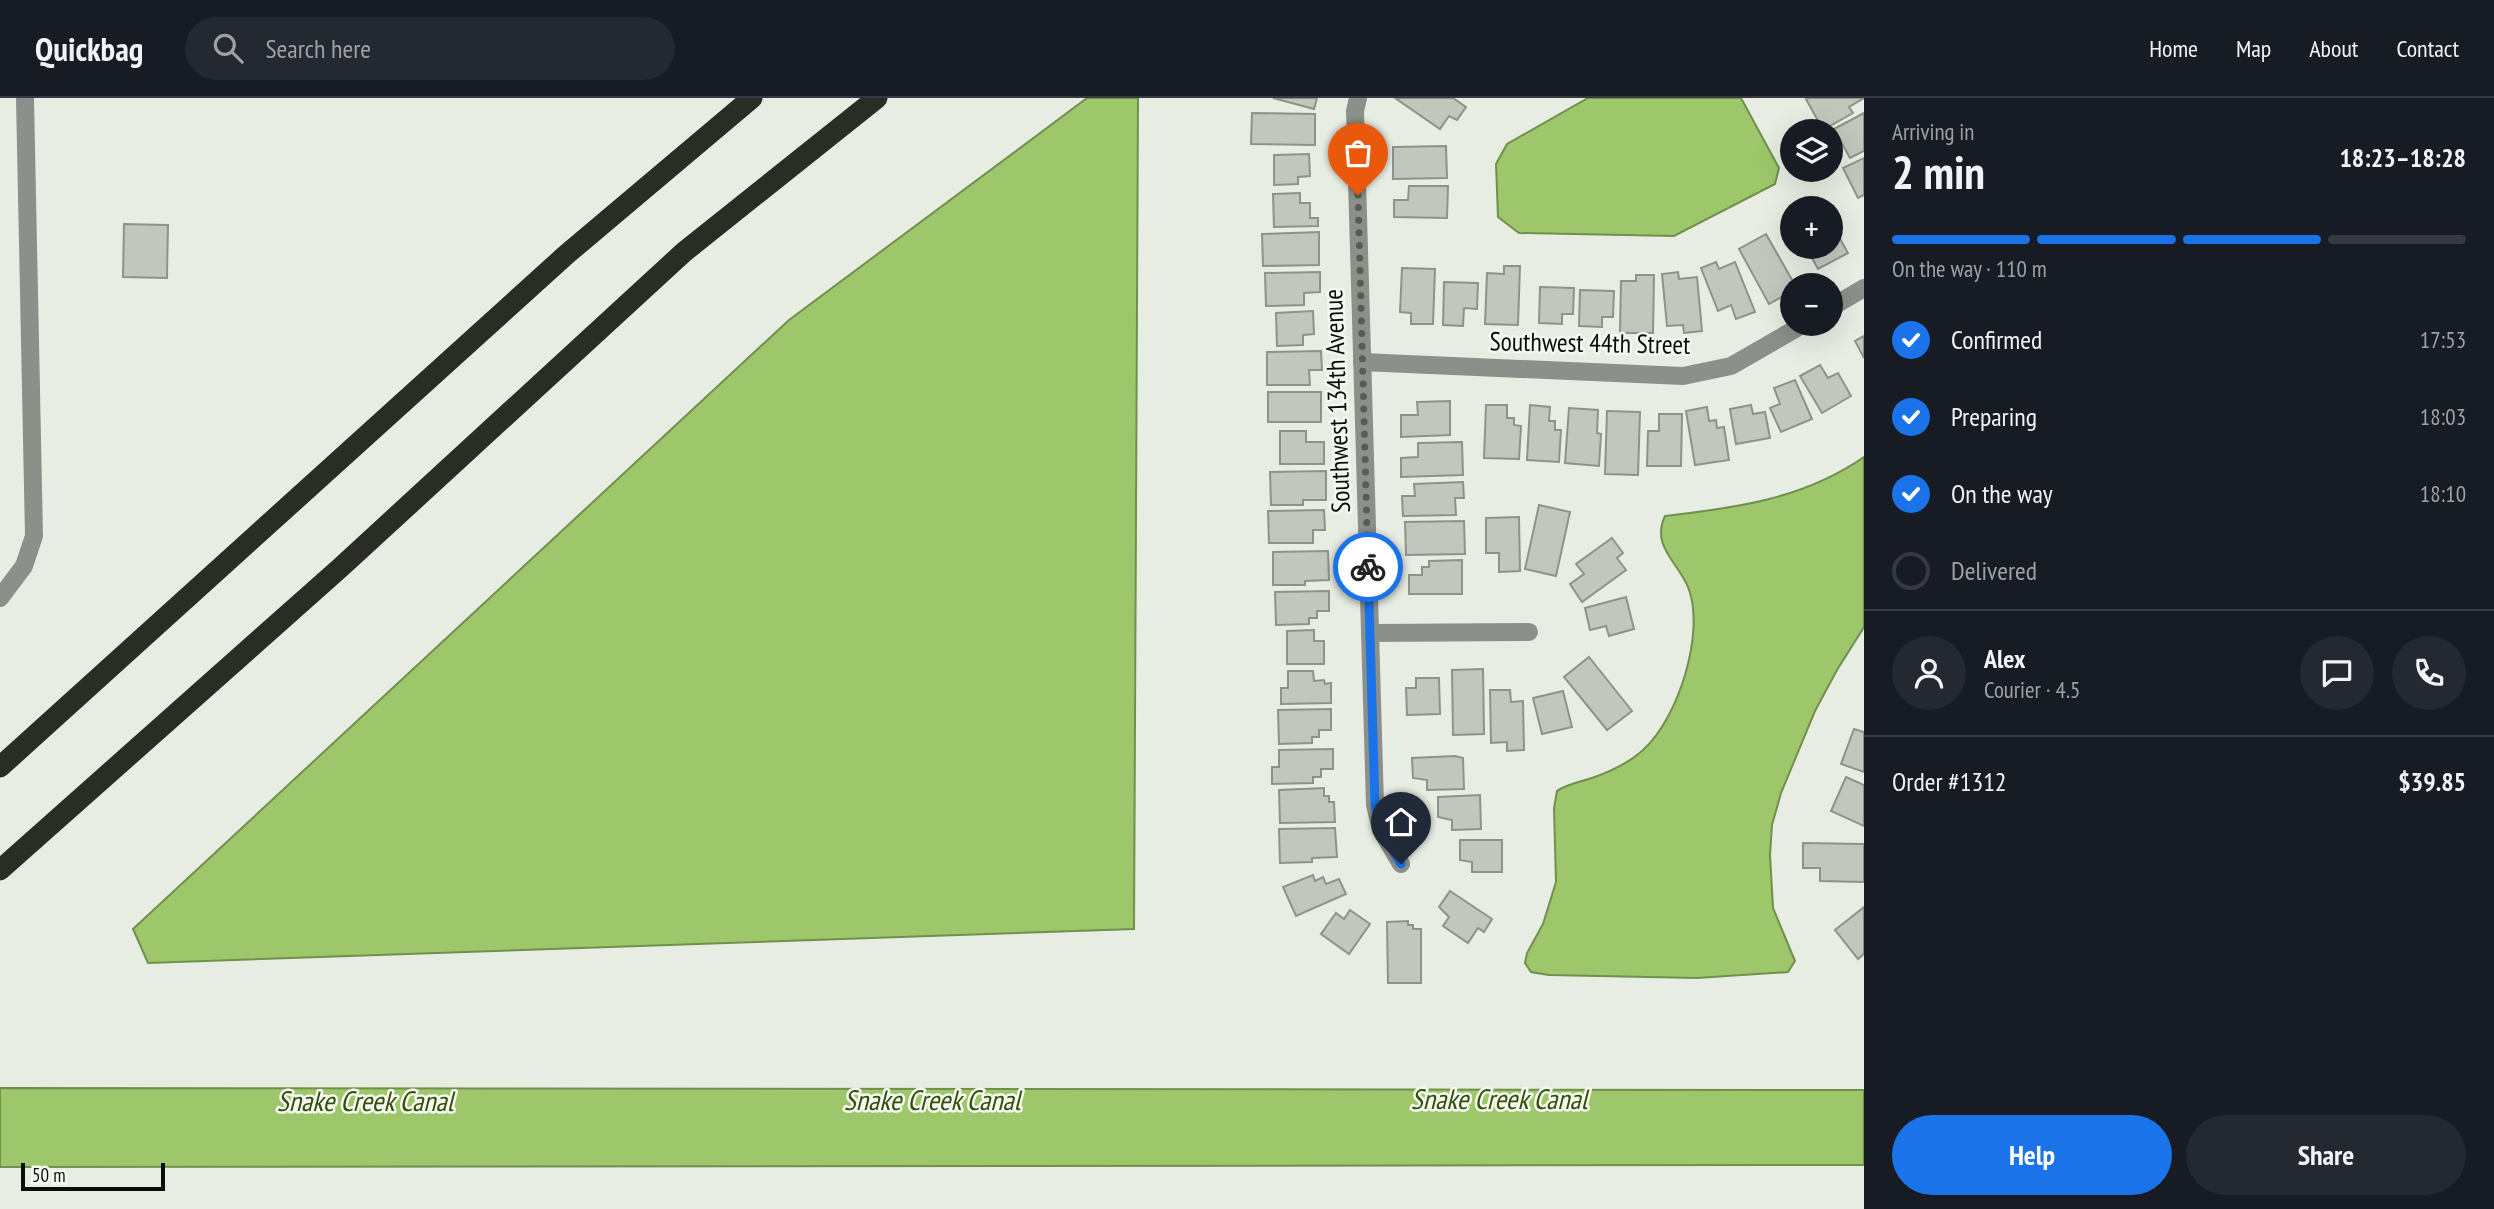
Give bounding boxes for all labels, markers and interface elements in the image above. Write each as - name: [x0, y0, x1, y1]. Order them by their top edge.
- search box: [185, 17, 675, 80]
- text: Quickbag: [35, 27, 143, 70]
- icon: search: [209, 29, 247, 67]
- text: Search here: [265, 32, 371, 65]
- text: Home: [2149, 33, 2198, 64]
- text: Map: [2236, 33, 2271, 64]
- text: About: [2309, 33, 2358, 64]
- text: Contact: [2396, 33, 2459, 64]
- text: Arriving in: [1892, 117, 1974, 146]
- map controls: [1780, 119, 1843, 336]
- button: layers: [1780, 119, 1843, 182]
- pin: [1328, 123, 1388, 195]
- icon: bag: [1339, 134, 1377, 172]
- text: 18:23–18:28: [2339, 141, 2466, 174]
- text: 2 min: [1892, 142, 1985, 202]
- button: +: [1780, 196, 1843, 259]
- text: On the way · 110 m: [1892, 254, 2047, 283]
- button: −: [1780, 273, 1843, 336]
- street label: Southwest 134th Avenue: [1316, 289, 1357, 513]
- icon: check: [1892, 321, 1930, 359]
- text: Confirmed: [1951, 323, 2042, 356]
- street label: Southwest 44th Street: [1489, 324, 1691, 361]
- text: 17:53: [2420, 325, 2466, 354]
- icon: check: [1892, 398, 1930, 436]
- text: Preparing: [1951, 400, 2037, 433]
- text: 18:03: [2420, 402, 2466, 431]
- icon: check: [1892, 475, 1930, 513]
- text: On the way: [1951, 477, 2053, 510]
- text: 18:10: [2420, 479, 2466, 508]
- courier: [1333, 532, 1403, 602]
- icon: bike: [1349, 548, 1387, 586]
- text: Delivered: [1951, 554, 2037, 587]
- button: person: [1892, 636, 1966, 710]
- button: chat: [2300, 636, 2374, 710]
- button: phone: [2392, 636, 2466, 710]
- text: Alex: [1984, 642, 2025, 675]
- text: Courier · 4.5: [1984, 675, 2080, 704]
- text: Order #1312: [1892, 765, 2007, 798]
- text: $39.85: [2398, 765, 2466, 798]
- pin: [1371, 792, 1431, 864]
- icon: home: [1382, 803, 1420, 841]
- water label: Snake Creek Canal: [1411, 1080, 1590, 1117]
- water label: Snake Creek Canal: [844, 1081, 1023, 1118]
- water label: Snake Creek Canal: [277, 1082, 456, 1119]
- button: Help: [1892, 1115, 2172, 1195]
- button: Share: [2186, 1115, 2466, 1195]
- scale bar: [21, 1160, 164, 1192]
- text: 50 m: [32, 1163, 66, 1187]

